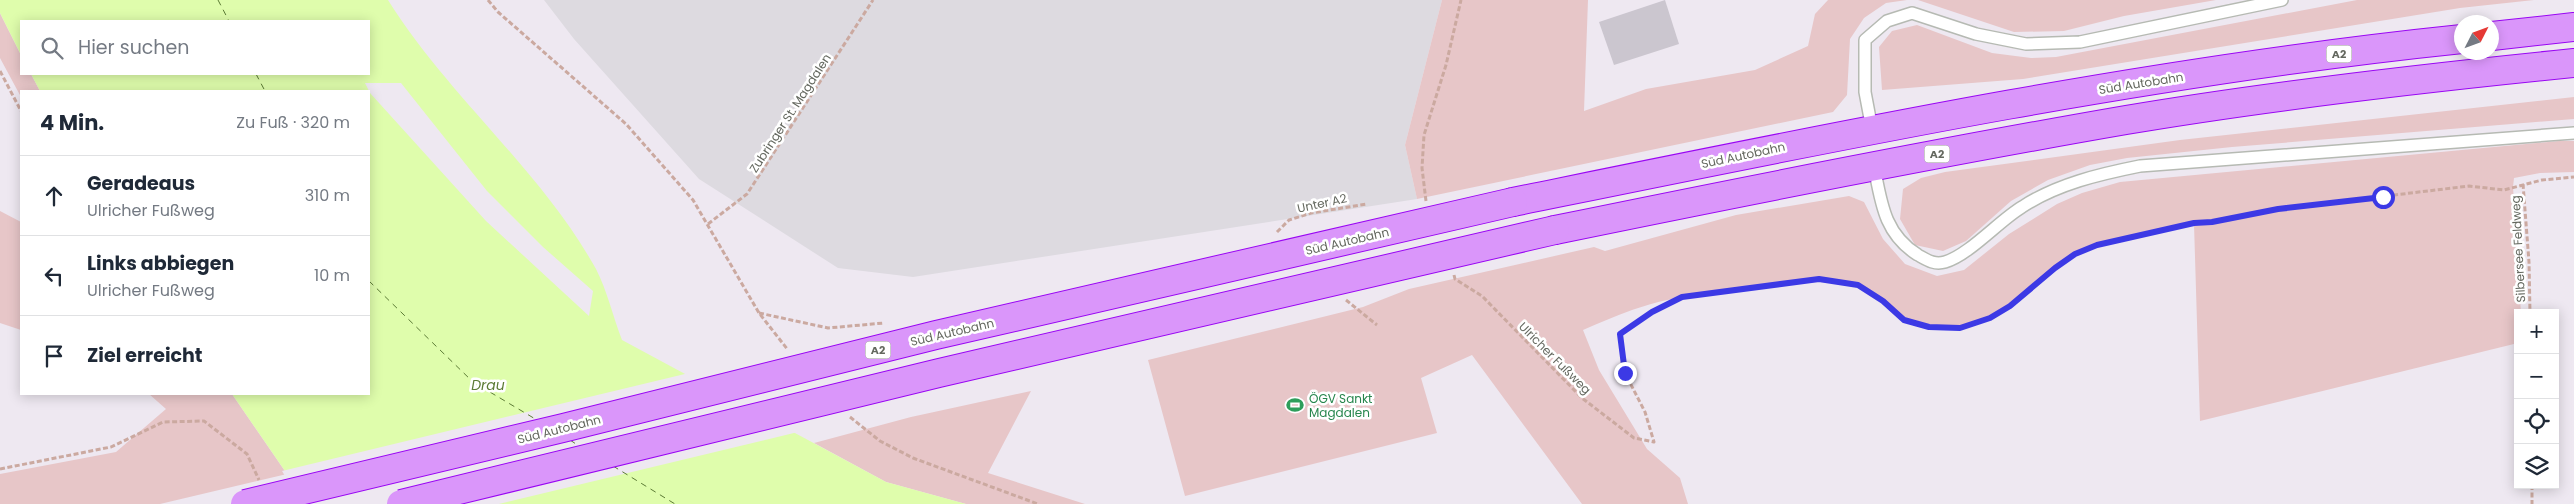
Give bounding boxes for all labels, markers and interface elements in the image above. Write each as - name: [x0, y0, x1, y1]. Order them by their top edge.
- north arrow: [2454, 15, 2499, 60]
- search box: [20, 20, 370, 75]
- icon: search: [38, 34, 66, 62]
- text: Hier suchen: [78, 34, 189, 61]
- road number: A2: [2326, 46, 2352, 62]
- street label: Zubringer St. Magdalen: [745, 50, 835, 176]
- street label: Süd Autobahn: [2097, 68, 2185, 98]
- text: 4 Min.: [40, 108, 104, 137]
- text: Zu Fuß · 320 m: [236, 111, 350, 134]
- street label: Süd Autobahn: [1699, 138, 1787, 172]
- road number: A2: [1924, 146, 1950, 162]
- text: Geradeaus: [87, 170, 195, 197]
- icon: ahead: [40, 182, 68, 210]
- text: 310 m: [305, 184, 350, 207]
- route start: [2372, 186, 2395, 209]
- street label: Unter A2: [1296, 189, 1348, 217]
- street label: Silbersee Feldweg: [2507, 195, 2529, 303]
- text: Ulricher Fußweg: [87, 199, 215, 222]
- street label: Süd Autobahn: [1303, 223, 1391, 259]
- text: Links abbiegen: [87, 250, 234, 277]
- icon: left: [40, 262, 68, 290]
- text: 10 m: [314, 264, 350, 287]
- text: Ulricher Fußweg: [87, 279, 215, 302]
- map controls: [2514, 309, 2559, 489]
- button: +: [2514, 309, 2559, 354]
- street label: Süd Autobahn: [908, 314, 996, 350]
- street label: Ulricher Fußweg: [1515, 318, 1595, 398]
- icon: arrive: [40, 342, 68, 370]
- text: Ziel erreicht: [87, 342, 203, 369]
- road number: A2: [866, 342, 890, 358]
- button: −: [2514, 354, 2559, 399]
- route end: [1614, 362, 1637, 385]
- water label: Drau: [471, 375, 505, 395]
- place label: ÖGV Sankt Magdalen: [1309, 390, 1372, 421]
- sports icon: ÖGV Sankt Magdalen: [1285, 395, 1305, 415]
- button: locate: [2514, 399, 2559, 444]
- street label: Süd Autobahn: [515, 410, 603, 448]
- button: layers: [2514, 444, 2559, 489]

